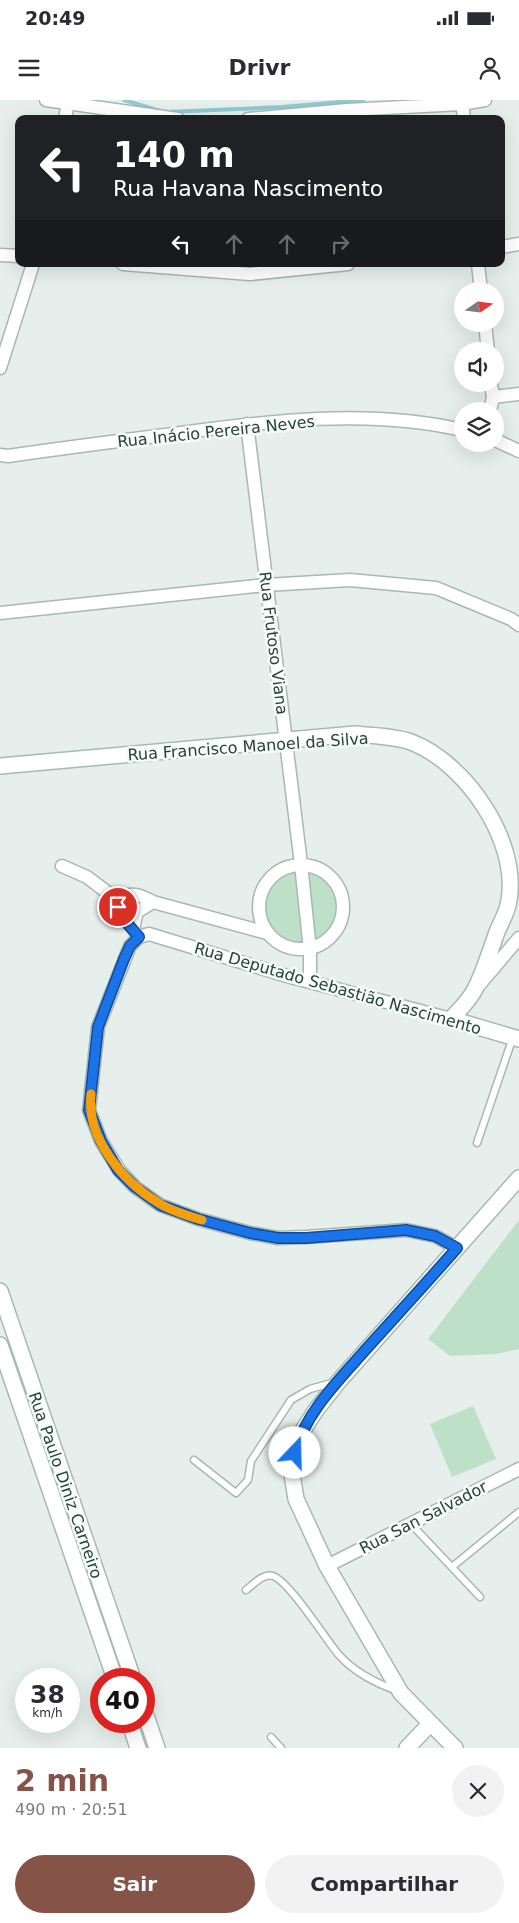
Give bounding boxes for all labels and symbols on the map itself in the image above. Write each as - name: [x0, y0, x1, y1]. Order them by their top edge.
- north arrow: [454, 282, 504, 332]
- street label: Rua Inácio Pereira Neves: [116, 412, 316, 451]
- street label: Rua Frutoso Viana: [255, 570, 292, 716]
- street label: Rua Francisco Manoel da Silva: [127, 729, 369, 764]
- pin: [97, 886, 139, 928]
- street label: Rua Deputado Sebastião Nascimento: [192, 938, 484, 1039]
- street label: Rua Paulo Diniz Carneiro: [25, 1389, 106, 1581]
- position arrow: [268, 1426, 320, 1478]
- street label: Rua San Salvador: [356, 1477, 491, 1558]
- speed limit sign: 40: [90, 1668, 155, 1733]

